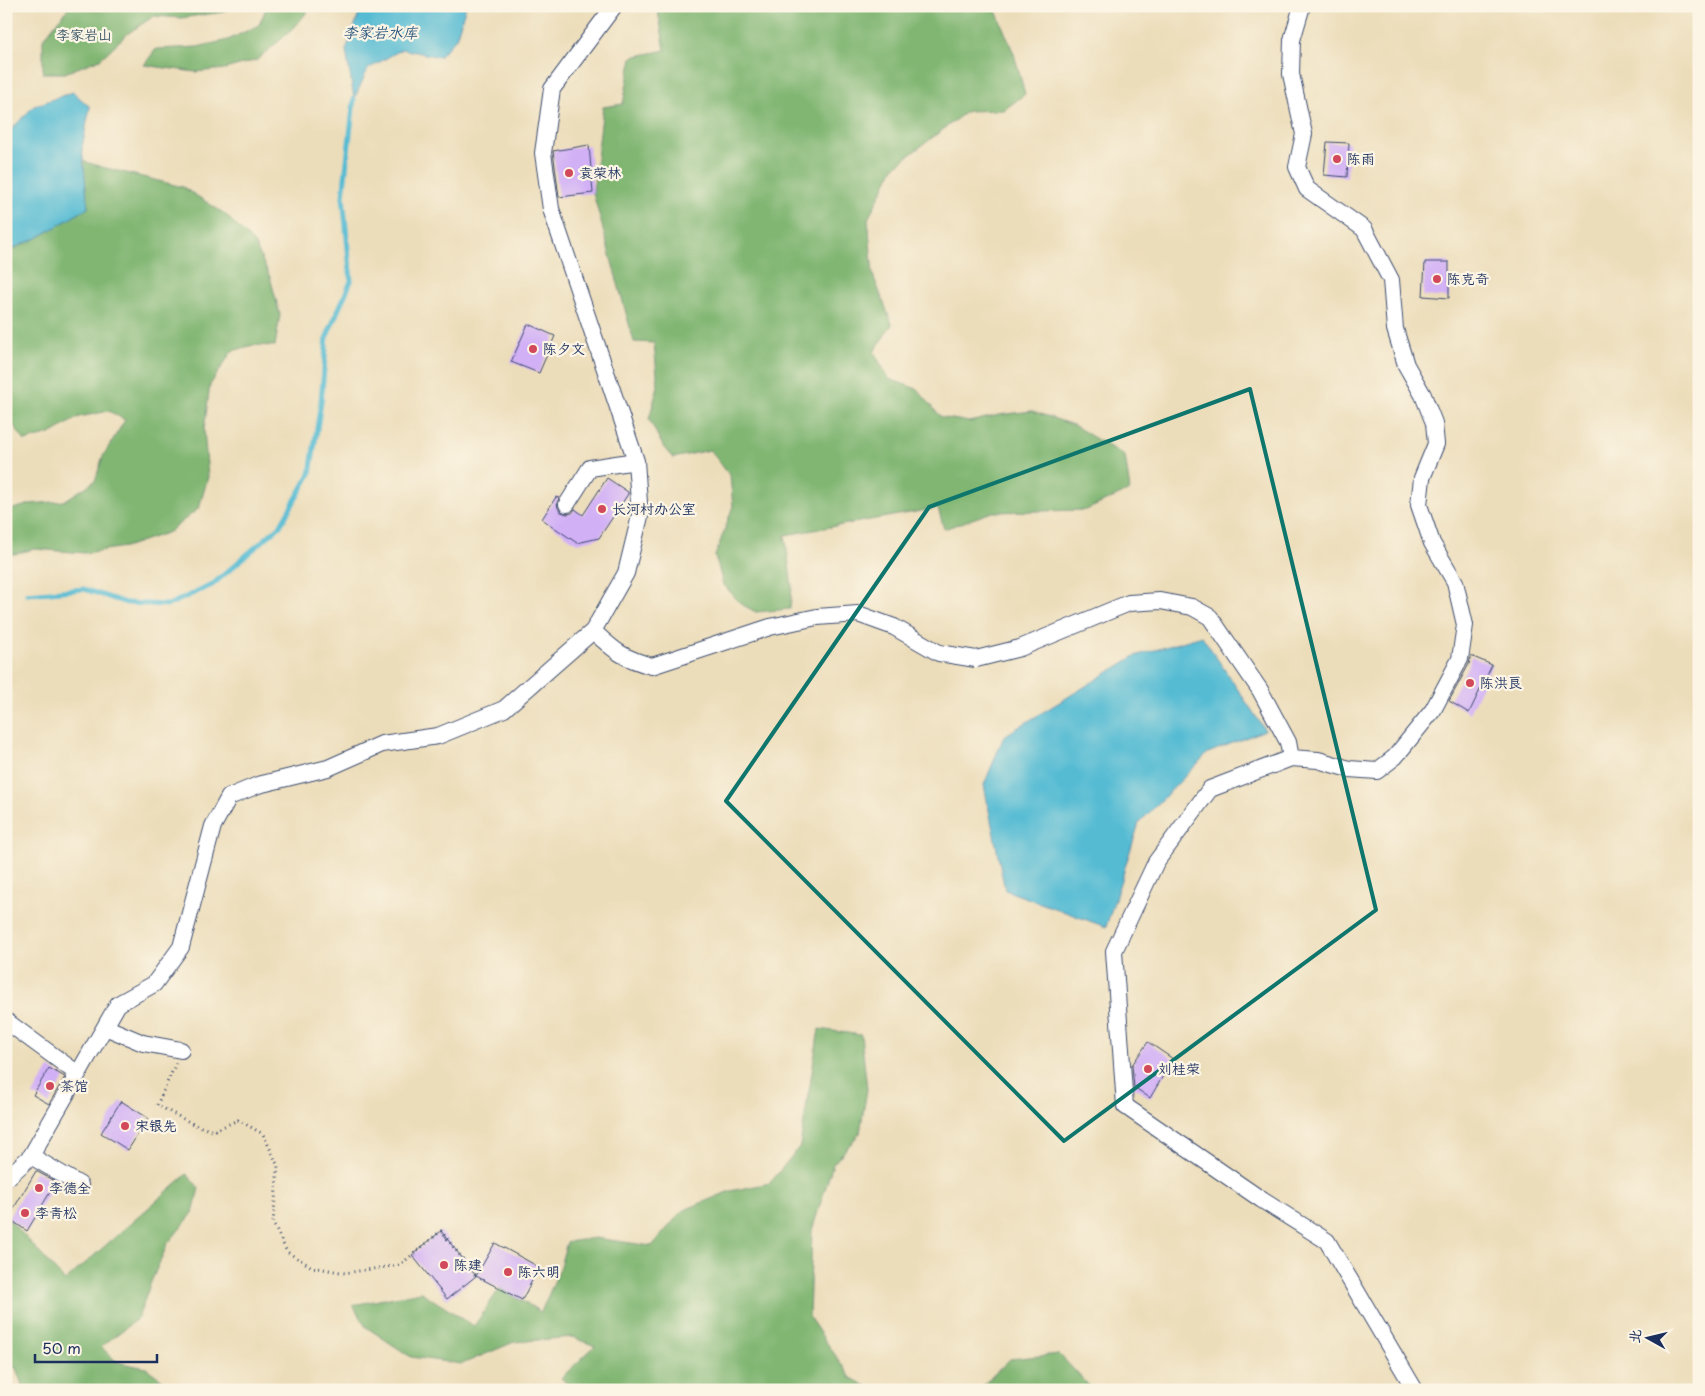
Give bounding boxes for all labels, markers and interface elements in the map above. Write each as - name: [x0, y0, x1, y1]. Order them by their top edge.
- water label: 李家岩水库: [342, 20, 418, 43]
- park label: 李家岩山: [56, 24, 112, 45]
- place label: 陈雨: [1347, 148, 1375, 169]
- marker: 陈雨: [1331, 153, 1343, 165]
- place label: 袁荣林: [579, 162, 622, 183]
- marker: 袁荣林: [563, 167, 575, 179]
- place label: 陈克奇: [1447, 268, 1489, 289]
- marker: 陈克奇: [1431, 273, 1443, 285]
- place label: 陈夕文: [543, 338, 585, 359]
- marker: 陈夕文: [527, 343, 539, 355]
- place label: 长河村办公室: [612, 498, 696, 519]
- marker: 长河村办公室: [596, 503, 608, 515]
- place label: 陈洪良: [1480, 672, 1522, 693]
- marker: 陈洪良: [1464, 677, 1476, 689]
- place label: 刘桂荣: [1158, 1058, 1200, 1079]
- marker: 刘桂荣: [1142, 1063, 1154, 1075]
- place label: 茶馆: [60, 1075, 88, 1096]
- marker: 茶馆: [44, 1080, 56, 1092]
- place label: 宋银先: [135, 1115, 177, 1136]
- marker: 宋银先: [119, 1120, 131, 1132]
- place label: 李德全: [49, 1177, 91, 1198]
- marker: 李德全: [33, 1182, 45, 1194]
- place label: 李青松: [35, 1202, 77, 1223]
- marker: 李青松: [19, 1207, 31, 1219]
- place label: 陈建: [454, 1254, 482, 1275]
- marker: 陈建: [438, 1259, 450, 1271]
- place label: 陈六明: [518, 1261, 560, 1282]
- marker: 陈六明: [502, 1266, 514, 1278]
- north arrow: [1622, 1314, 1672, 1364]
- text: 北: [1623, 1328, 1646, 1345]
- scale bar: [35, 1331, 158, 1363]
- text: 50 m: [42, 1336, 81, 1359]

